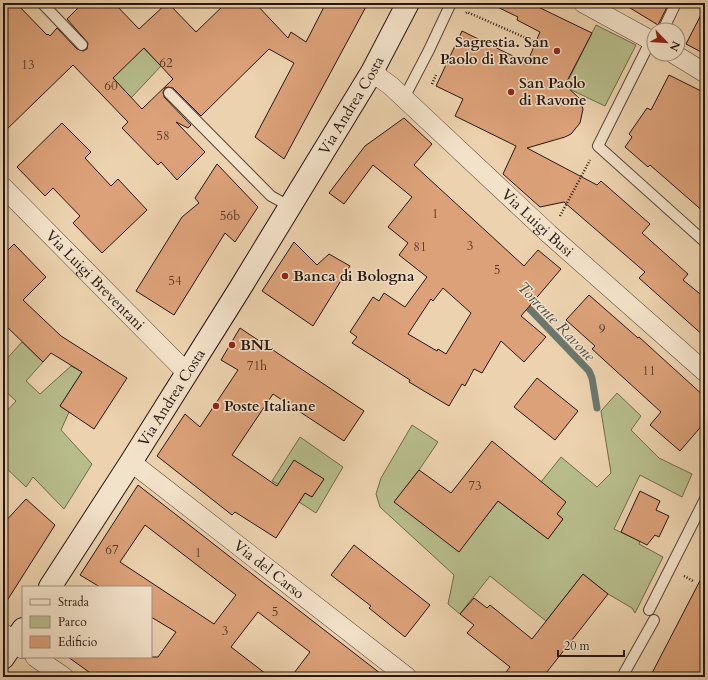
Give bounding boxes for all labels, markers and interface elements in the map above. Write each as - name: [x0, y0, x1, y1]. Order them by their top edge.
- north arrow: [646, 22, 686, 62]
- place label: Sagrestia. San Paolo di Ravone: [440, 32, 549, 69]
- text: N: [666, 39, 683, 54]
- marker: Sagrestia. San Paolo di Ravone: [552, 46, 562, 56]
- street label: Via Andrea Costa: [314, 52, 389, 159]
- house number: 62: [159, 54, 173, 72]
- house number: 13: [21, 56, 35, 74]
- place label: San Paolo di Ravone: [519, 73, 587, 110]
- house number: 60: [104, 77, 118, 95]
- marker: San Paolo di Ravone: [506, 87, 516, 97]
- house number: 58: [156, 127, 170, 145]
- street label: Via Luigi Busi: [497, 184, 578, 261]
- house number: 1: [432, 205, 438, 223]
- house number: 56b: [220, 207, 240, 225]
- street label: Via Luigi Breventani: [41, 226, 149, 335]
- house number: 3: [467, 237, 473, 255]
- house number: 81: [413, 238, 427, 256]
- house number: 5: [494, 261, 500, 279]
- place label: Banca di Bologna: [293, 266, 415, 286]
- marker: Banca di Bologna: [280, 271, 290, 281]
- house number: 54: [168, 272, 182, 290]
- water label: Torrente Ravone: [513, 277, 601, 367]
- house number: 9: [599, 320, 606, 338]
- place label: BNL: [240, 335, 274, 355]
- marker: BNL: [227, 340, 237, 350]
- street label: Via Andrea Costa: [133, 345, 210, 450]
- house number: 71h: [247, 357, 267, 375]
- house number: 11: [642, 362, 656, 380]
- place label: Poste Italiane: [224, 396, 316, 416]
- marker: Poste Italiane: [211, 401, 221, 411]
- house number: 73: [468, 477, 482, 495]
- street label: Via del Carso: [229, 536, 309, 604]
- house number: 67: [105, 541, 119, 559]
- house number: 1: [195, 544, 201, 562]
- legend: [22, 586, 152, 658]
- text: Strada: [58, 594, 90, 610]
- house number: 5: [272, 603, 278, 621]
- text: Parco: [58, 614, 87, 630]
- house number: 3: [222, 622, 228, 640]
- scale bar: [558, 632, 624, 658]
- text: Edificio: [58, 634, 98, 650]
- text: 20 m: [564, 638, 591, 654]

